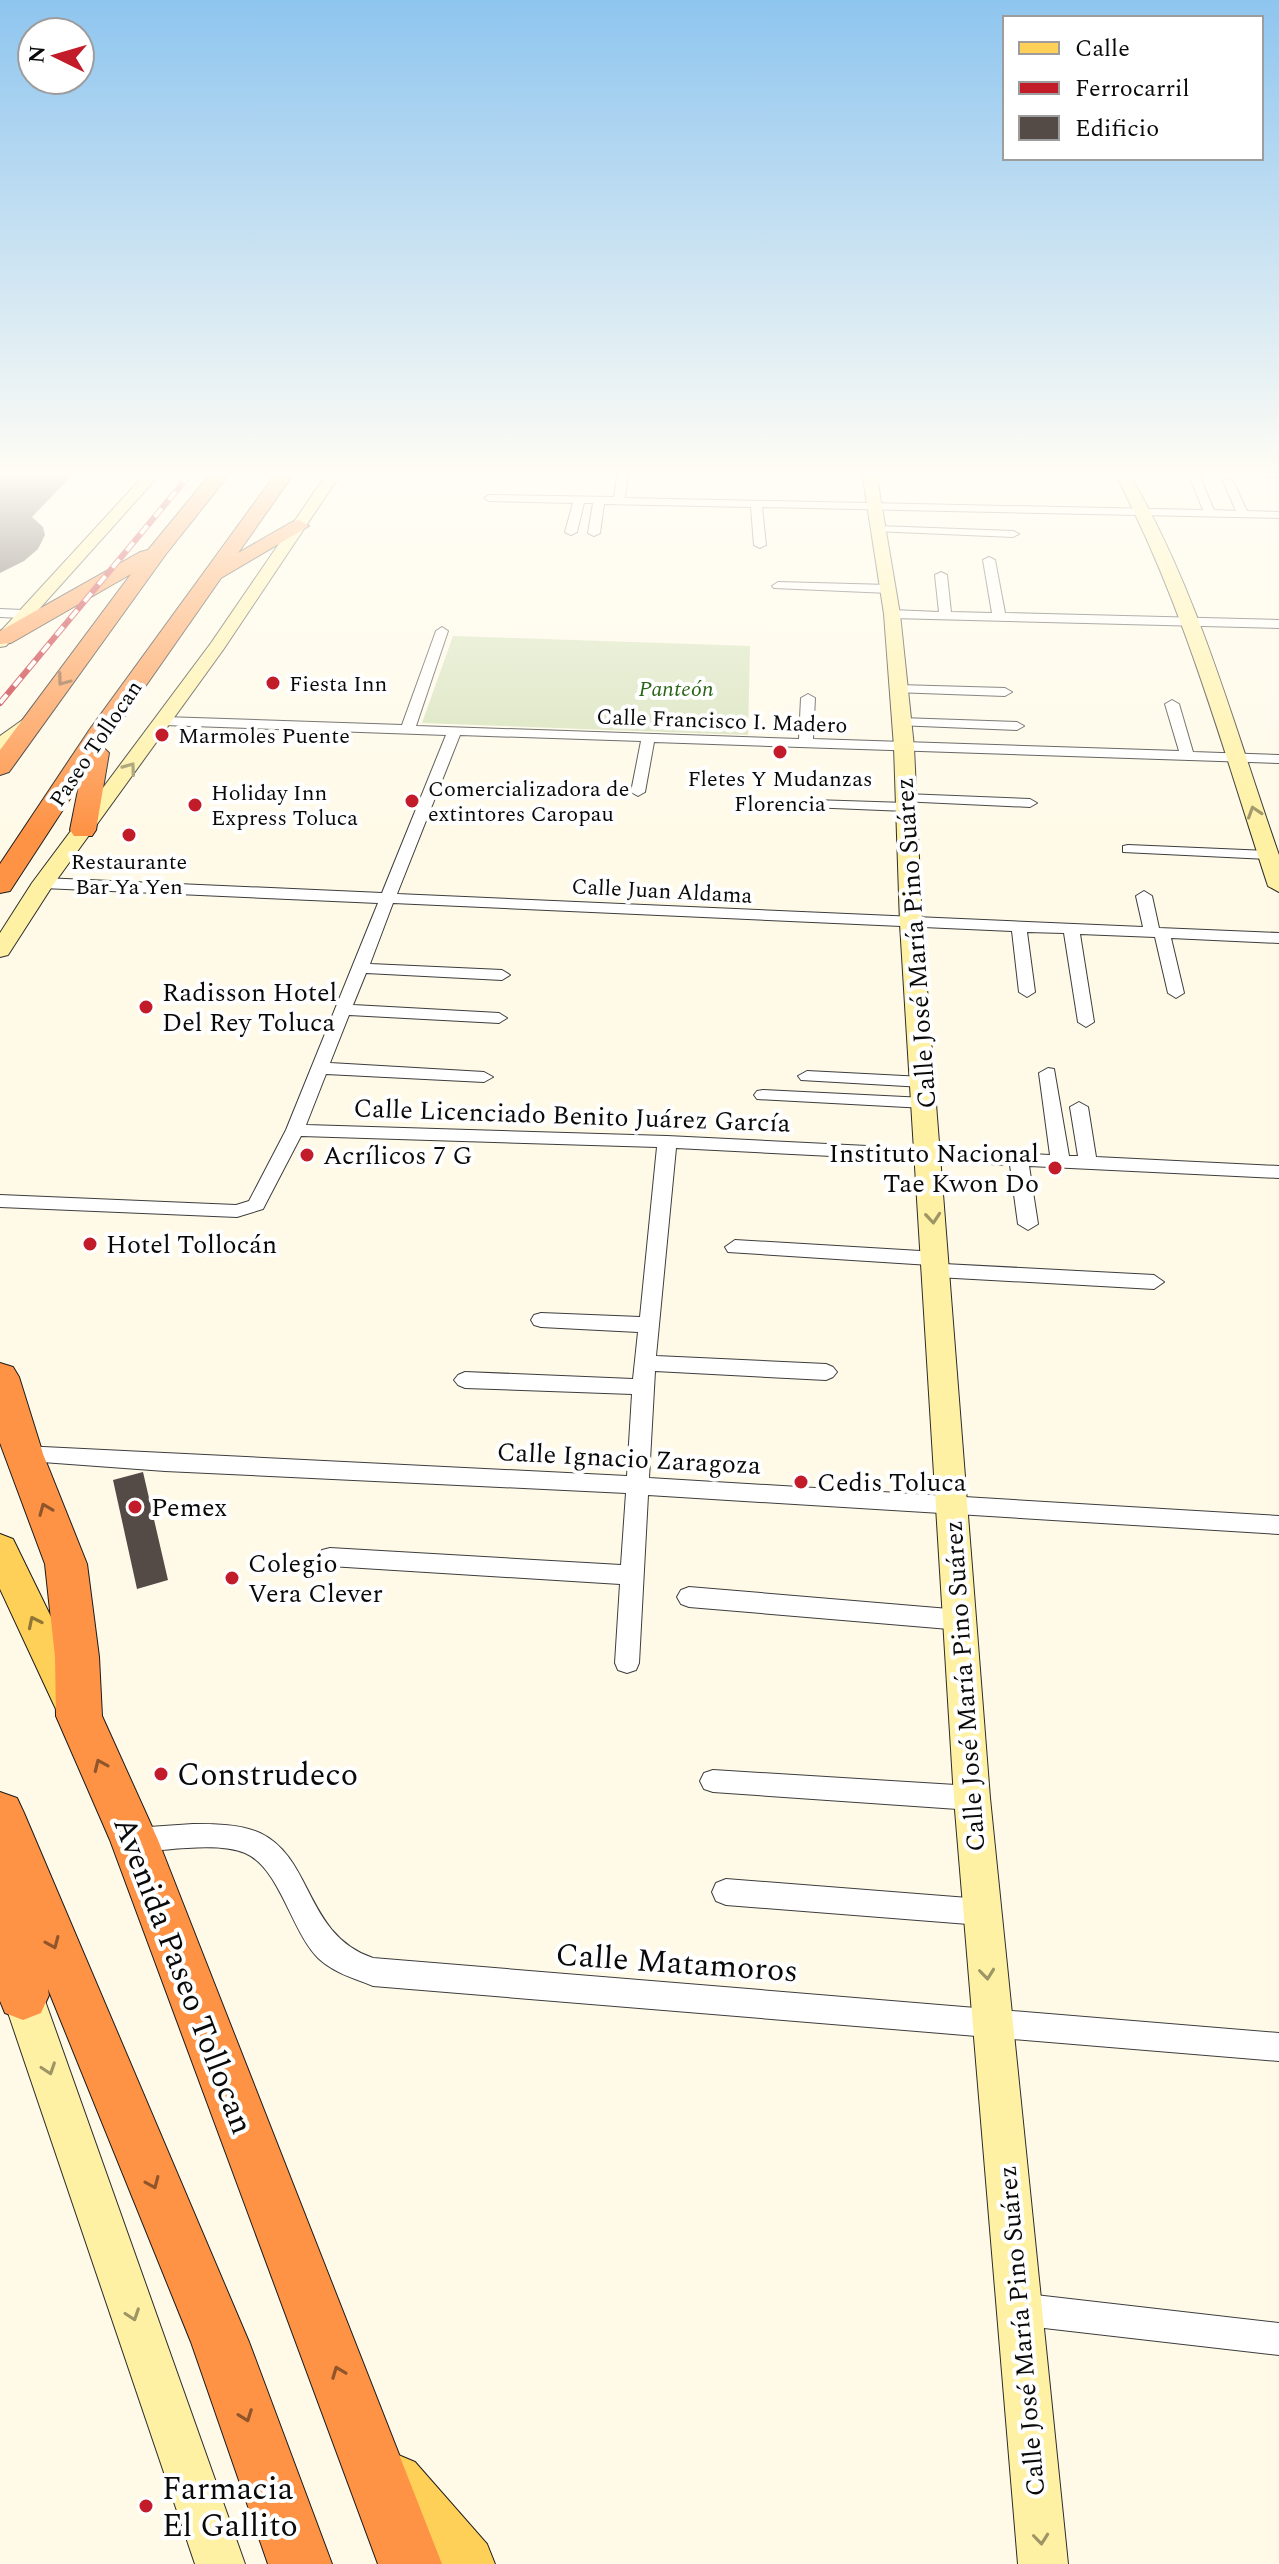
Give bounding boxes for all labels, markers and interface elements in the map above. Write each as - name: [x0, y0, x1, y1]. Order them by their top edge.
- north arrow: [16, 16, 96, 96]
- legend: [1003, 16, 1263, 160]
- text: Calle: [1075, 31, 1130, 67]
- text: N: [20, 44, 55, 65]
- text: Ferrocarril: [1075, 71, 1190, 107]
- text: Edificio: [1075, 111, 1159, 147]
- place label: Fiesta Inn: [289, 668, 387, 701]
- one-way arrow: [58, 671, 72, 686]
- park label: Panteón: [638, 673, 714, 706]
- street label: Paseo Tollocan: [42, 674, 151, 814]
- marker: Fiesta Inn: [264, 674, 282, 692]
- street label: Calle Francisco I. Madero: [596, 701, 848, 742]
- place label: Marmoles Puente: [178, 720, 350, 753]
- marker: Marmoles Puente: [153, 726, 171, 744]
- marker: Fletes Y Mudanzas Florencia: [771, 743, 789, 761]
- one-way arrow: [120, 762, 135, 776]
- place label: Fletes Y Mudanzas Florencia: [688, 763, 872, 821]
- place label: Comercializadora de extintores Caropau: [428, 773, 629, 831]
- street label: Calle José María Pino Suárez: [884, 776, 948, 1110]
- place label: Holiday Inn Express Toluca: [211, 777, 358, 835]
- marker: Comercializadora de extintores Caropau: [403, 792, 421, 810]
- marker: Holiday Inn Express Toluca: [186, 796, 204, 814]
- one-way arrow: [1248, 806, 1264, 820]
- marker: Restaurante Bar Ya Yen: [120, 826, 138, 844]
- place label: Restaurante Bar Ya Yen: [71, 846, 187, 904]
- street label: Calle Juan Aldama: [571, 870, 753, 913]
- place label: Radisson Hotel Del Rey Toluca: [162, 973, 337, 1043]
- marker: Radisson Hotel Del Rey Toluca: [137, 998, 155, 1016]
- street label: Calle Licenciado Benito Juárez García: [353, 1088, 791, 1144]
- place label: Instituto Nacional Tae Kwon Do: [829, 1134, 1039, 1204]
- place label: Acrílicos 7 G: [323, 1136, 472, 1176]
- marker: Acrílicos 7 G: [298, 1146, 316, 1164]
- marker: Instituto Nacional Tae Kwon Do: [1046, 1159, 1064, 1177]
- one-way arrow: [924, 1212, 941, 1225]
- place label: Hotel Tollocán: [106, 1225, 277, 1265]
- marker: Hotel Tollocán: [81, 1235, 99, 1253]
- street label: Calle Ignacio Zaragoza: [496, 1432, 762, 1486]
- place label: Cedis Toluca: [817, 1463, 967, 1503]
- marker: Cedis Toluca: [792, 1473, 810, 1491]
- place label: Pemex: [151, 1488, 227, 1528]
- marker: Pemex: [126, 1498, 144, 1516]
- one-way arrow: [38, 1503, 55, 1517]
- street label: Calle José María Pino Suárez: [933, 1519, 997, 1853]
- place label: Colegio Vera Clever: [248, 1544, 383, 1614]
- marker: Colegio Vera Clever: [223, 1569, 241, 1587]
- one-way arrow: [28, 1615, 44, 1630]
- place label: Construdeco: [177, 1751, 358, 1800]
- one-way arrow: [94, 1759, 110, 1773]
- marker: Construdeco: [152, 1765, 170, 1783]
- street label: Avenida Paseo Tollocan: [99, 1810, 266, 2141]
- street label: Calle Matamoros: [554, 1931, 800, 1996]
- one-way arrow: [43, 1935, 60, 1949]
- one-way arrow: [979, 1968, 996, 1981]
- one-way arrow: [39, 2061, 55, 2075]
- street label: Calle José María Pino Suárez: [988, 2164, 1056, 2498]
- one-way arrow: [144, 2174, 160, 2189]
- one-way arrow: [124, 2307, 140, 2321]
- one-way arrow: [331, 2366, 348, 2380]
- one-way arrow: [237, 2408, 253, 2422]
- place label: Farmacia El Gallito: [162, 2465, 298, 2551]
- marker: Farmacia El Gallito: [137, 2497, 155, 2515]
- one-way arrow: [1032, 2533, 1049, 2546]

